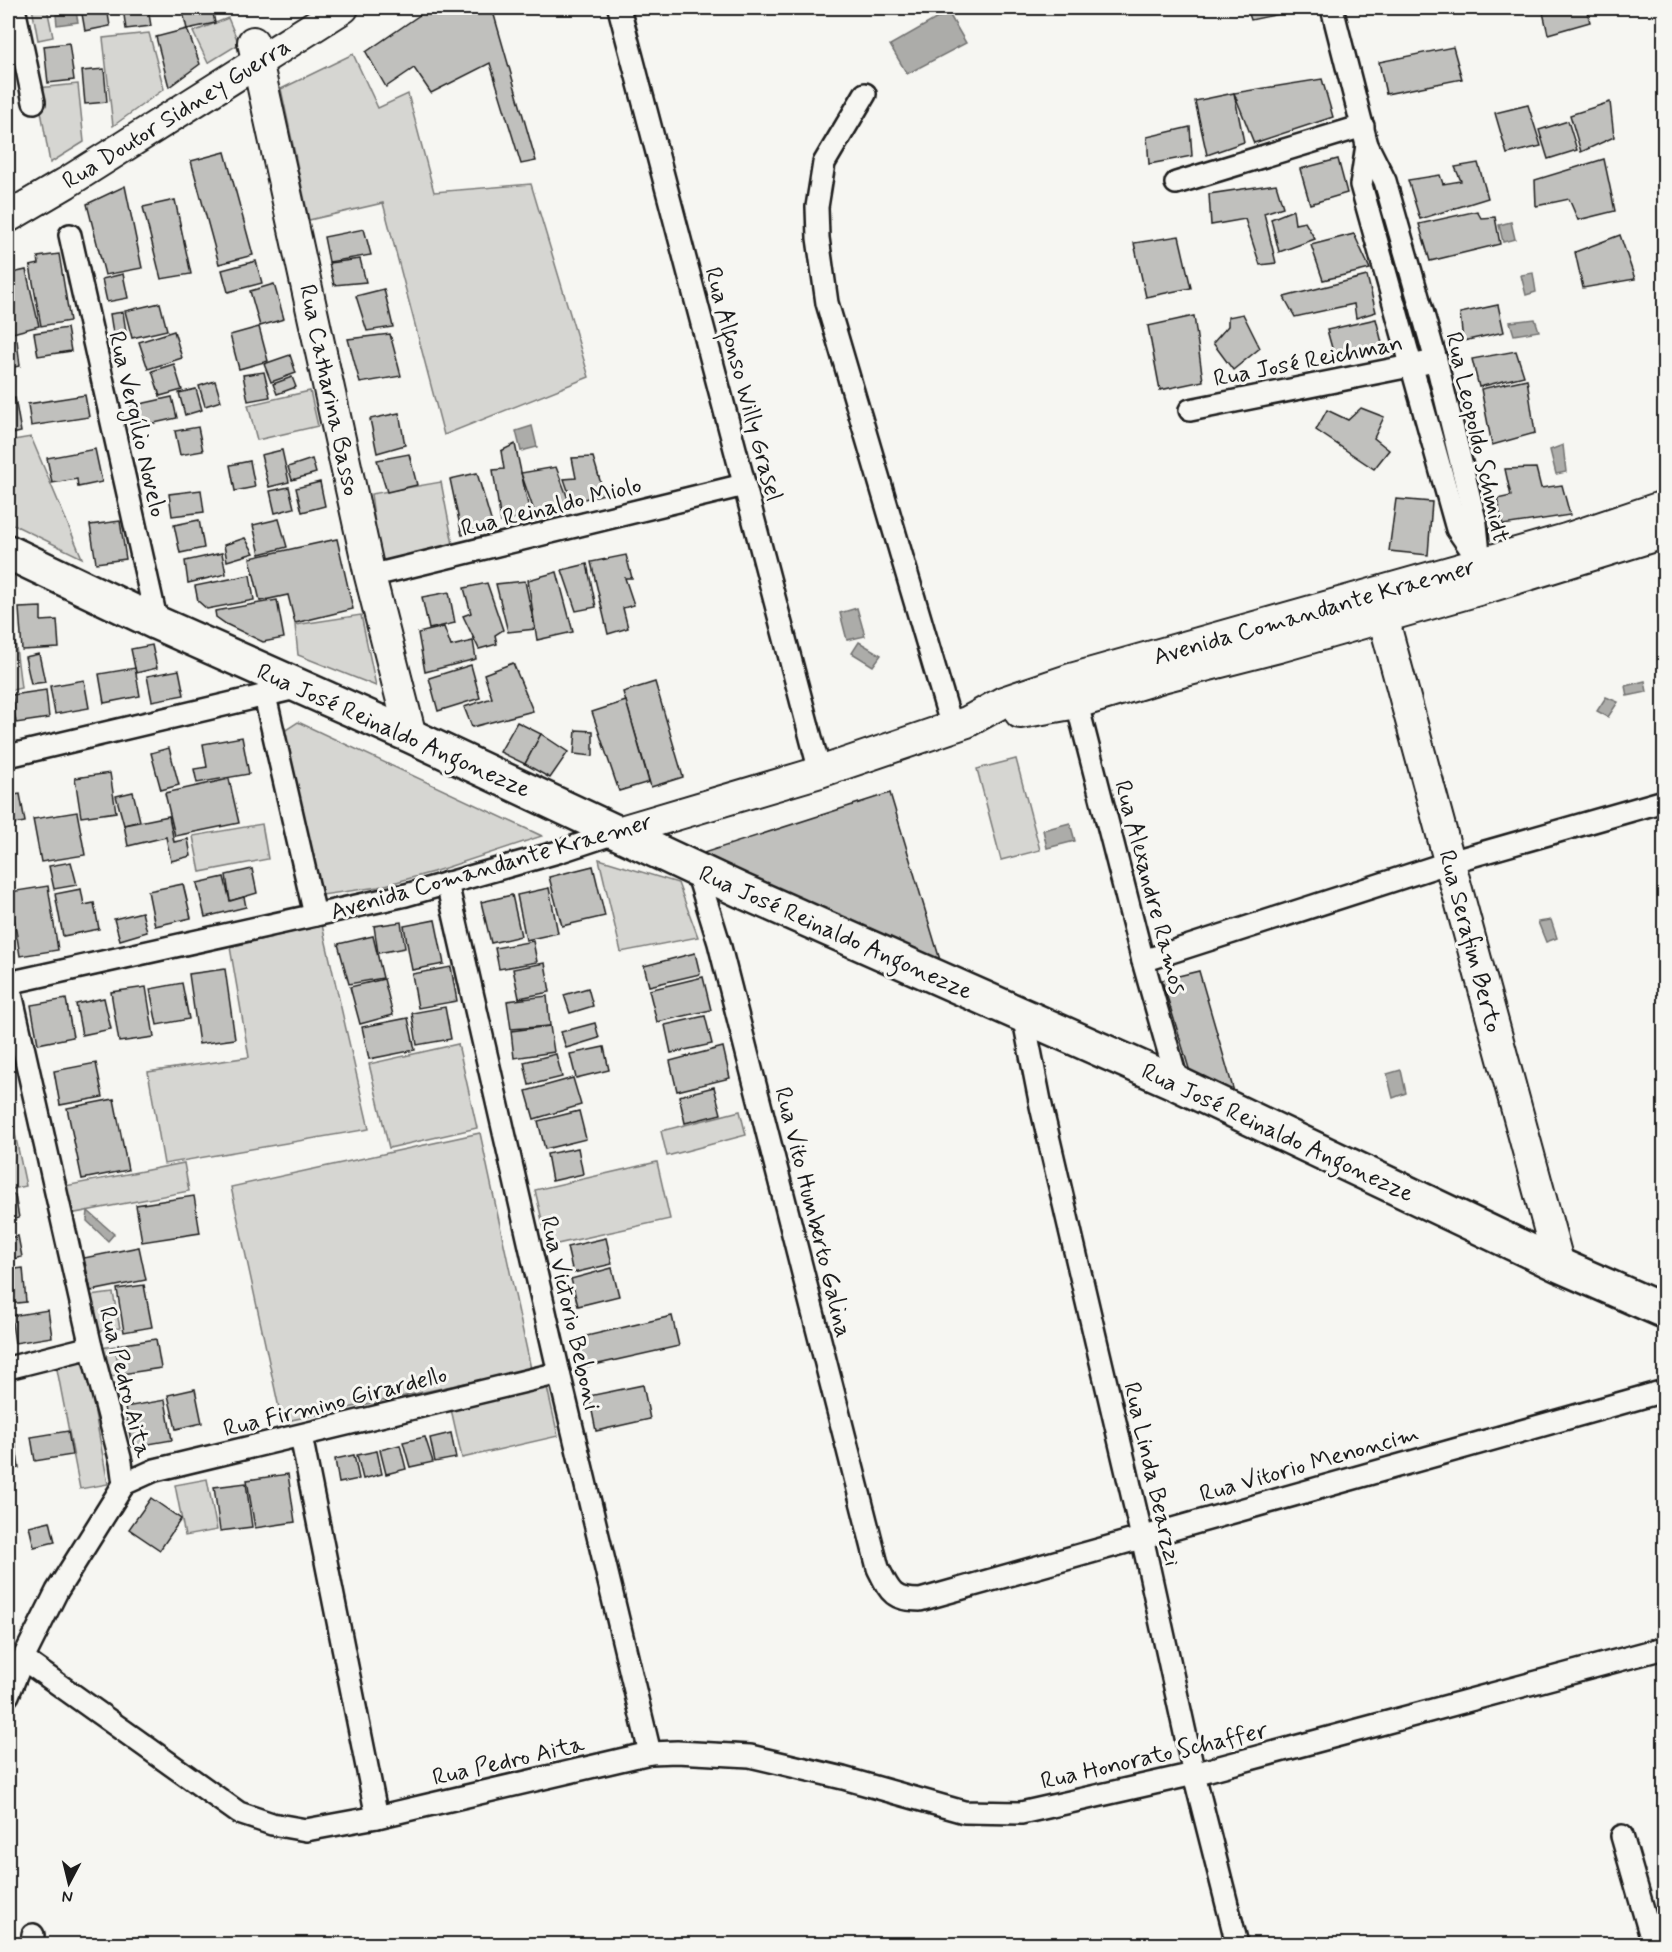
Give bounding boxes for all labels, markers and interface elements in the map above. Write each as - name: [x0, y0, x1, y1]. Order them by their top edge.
- street label: Rua Doutor Sidney Guerra: [57, 31, 297, 197]
- street label: Rua Alfonso Willy Grasel: [694, 264, 789, 505]
- street label: Rua Catharina Basso: [291, 282, 366, 499]
- street label: Rua Vergílio Novelo: [98, 328, 173, 521]
- street label: Rua José Reichman: [1211, 328, 1405, 395]
- street label: Rua Leopoldo Schmidt: [1437, 329, 1516, 546]
- street label: Rua Reinaldo Miolo: [458, 470, 645, 545]
- street label: Avenida Comandante Kraemer: [1150, 552, 1479, 673]
- street label: Rua José Reinaldo Angonezze: [250, 657, 535, 809]
- street label: Rua Alexandre Ramos: [1106, 777, 1193, 998]
- street label: Avenida Comandante Kraemer: [327, 807, 656, 928]
- street label: Rua Serafim Berto: [1430, 847, 1509, 1036]
- street label: Rua José Reinaldo Angonezze: [692, 859, 977, 1011]
- street label: Rua José Reinaldo Angonezze: [1135, 1057, 1418, 1213]
- street label: Rua Vito Humberto Galina: [766, 1084, 859, 1341]
- street label: Rua Victorio Beboni: [532, 1213, 607, 1413]
- street label: Rua Pedro Aita: [91, 1304, 158, 1462]
- street label: Rua Firmino Girardello: [220, 1360, 451, 1445]
- street label: Rua Linda Bearzzi: [1115, 1379, 1188, 1569]
- street label: Rua Vitorio Menoncim: [1196, 1418, 1423, 1511]
- street label: Rua Honorato Schaffer: [1038, 1715, 1272, 1798]
- street label: Rua Pedro Aita: [429, 1729, 588, 1794]
- north arrow: [39, 1853, 99, 1913]
- text: N: [61, 1885, 74, 1907]

